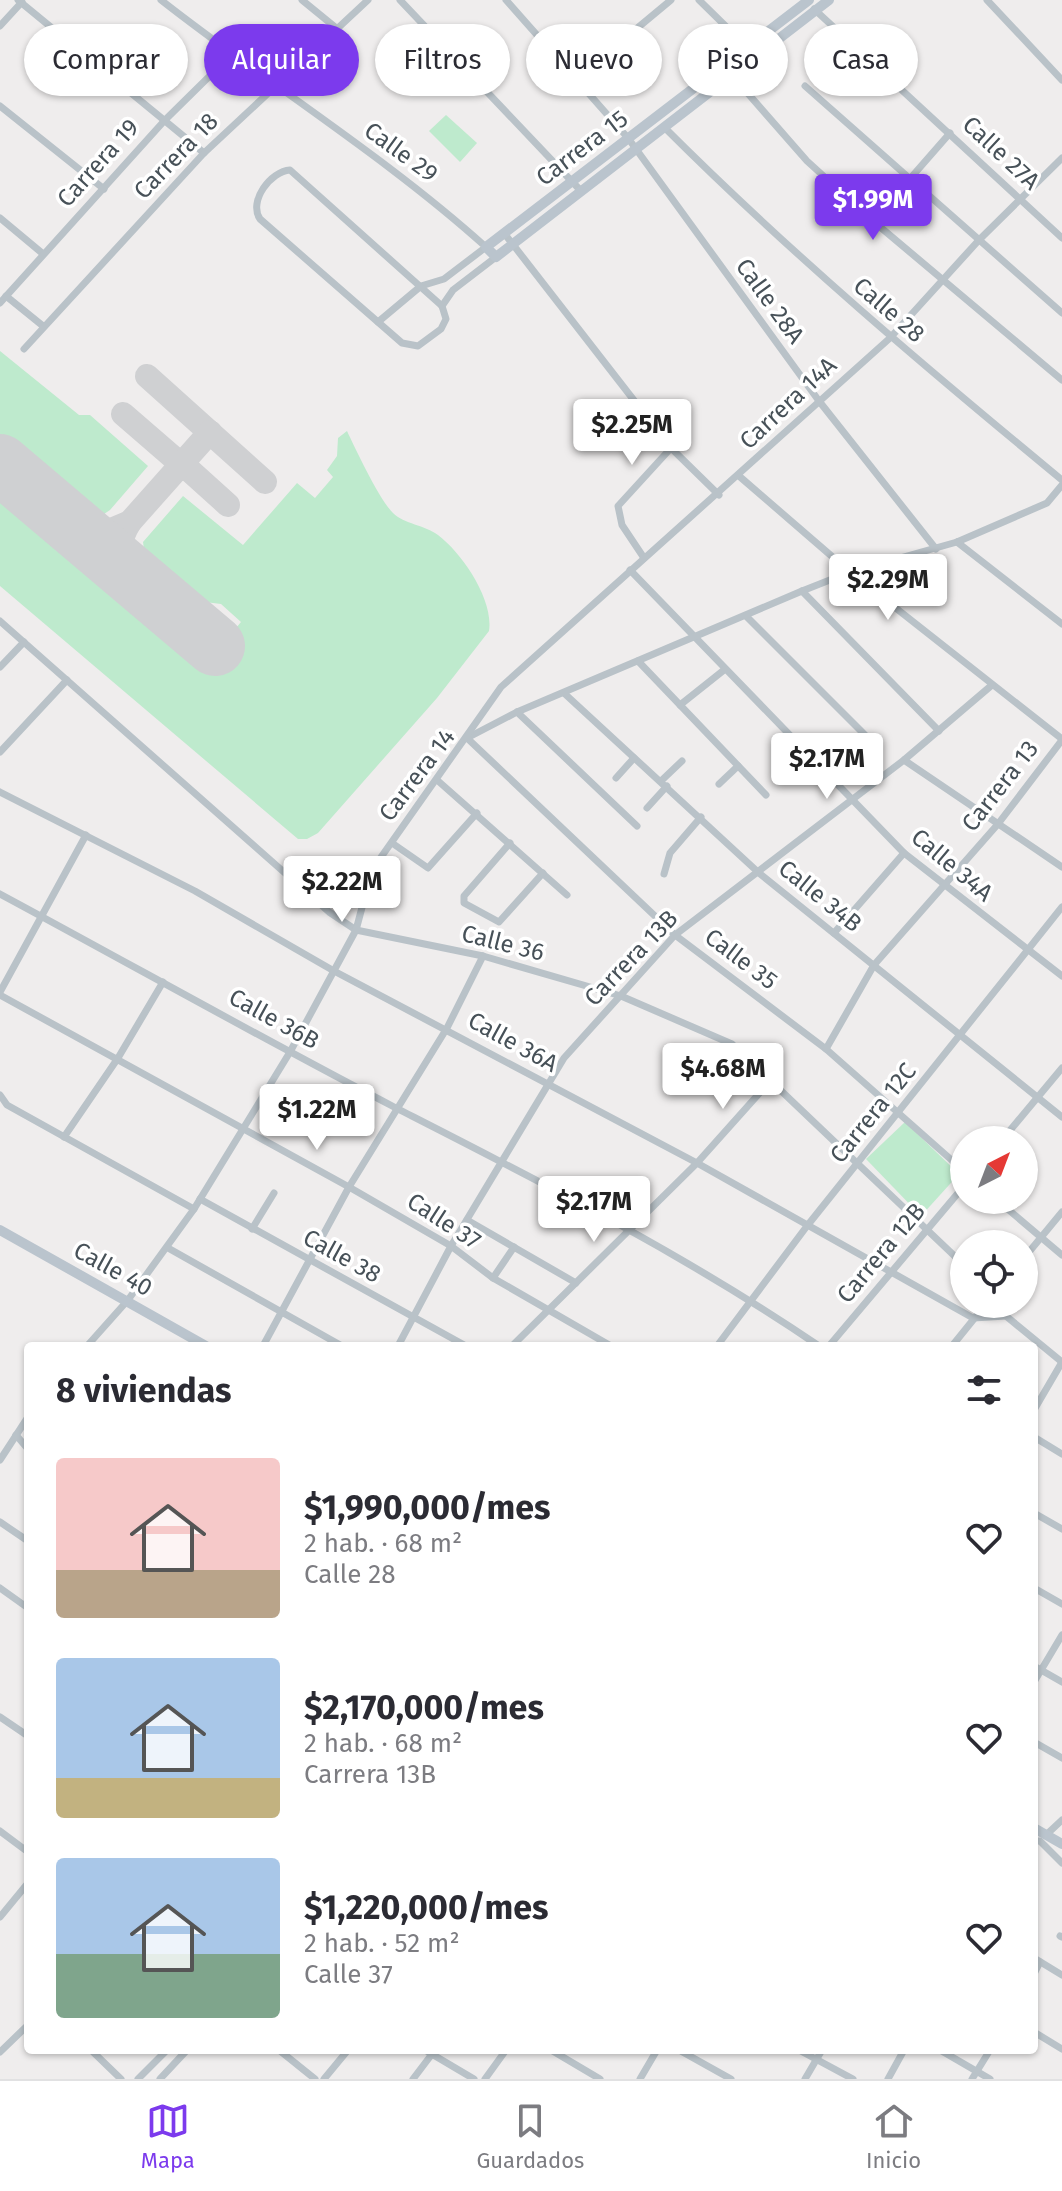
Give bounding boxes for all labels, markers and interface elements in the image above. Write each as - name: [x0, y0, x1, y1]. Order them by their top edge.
- chip: Comprar: [24, 24, 188, 96]
- chip: Alquilar: [204, 24, 359, 96]
- chip: Filtros: [375, 24, 510, 96]
- chip: Nuevo: [526, 24, 662, 96]
- chip: Piso: [678, 24, 788, 96]
- chip: Casa: [804, 24, 918, 96]
- street label: Carrera 15: [531, 104, 633, 192]
- street label: Carrera 18: [128, 107, 224, 205]
- street label: Calle 27A: [957, 110, 1045, 196]
- street label: Carrera 19: [51, 114, 145, 212]
- street label: Calle 29: [359, 116, 443, 188]
- pin: $1.99M: [808, 174, 938, 242]
- text: $1.99M: [833, 184, 913, 215]
- street label: Calle 28A: [730, 253, 810, 349]
- street label: Calle 28: [848, 272, 930, 348]
- street label: Carrera 14A: [734, 351, 842, 455]
- pin: $2.25M: [567, 399, 697, 467]
- text: $2.25M: [591, 409, 673, 440]
- pin: $2.29M: [823, 554, 953, 622]
- text: $2.29M: [847, 564, 929, 595]
- street label: Carrera 14: [373, 723, 461, 827]
- pin: $2.17M: [762, 733, 892, 801]
- street label: Carrera 13: [956, 735, 1044, 837]
- text: $2.17M: [789, 743, 865, 774]
- street label: Calle 34A: [906, 823, 999, 907]
- street label: Calle 34B: [773, 854, 867, 938]
- pin: $2.22M: [277, 856, 407, 924]
- text: $2.22M: [301, 866, 383, 897]
- street label: Carrera 13B: [579, 904, 683, 1012]
- street label: Calle 36: [459, 919, 547, 967]
- street label: Calle 35: [699, 923, 783, 995]
- street label: Calle 36B: [224, 983, 324, 1055]
- street label: Calle 36A: [463, 1006, 563, 1078]
- pin: $4.68M: [658, 1043, 788, 1111]
- text: $4.68M: [680, 1053, 766, 1084]
- street label: Carrera 12C: [824, 1057, 922, 1169]
- pin: $1.22M: [252, 1084, 382, 1152]
- text: $1.22M: [278, 1094, 356, 1125]
- north arrow: [950, 1126, 1038, 1214]
- map controls: [950, 1126, 1038, 1318]
- pin: $2.17M: [529, 1176, 659, 1244]
- text: $2.17M: [556, 1186, 632, 1217]
- street label: Calle 37: [402, 1187, 486, 1255]
- street label: Carrera 12B: [831, 1197, 931, 1309]
- street label: Calle 38: [298, 1223, 386, 1289]
- button: locate: [950, 1230, 1038, 1318]
- street label: Calle 40: [69, 1236, 157, 1302]
- icon: filters: [962, 1368, 1006, 1412]
- text: 8 viviendas: [56, 1370, 231, 1411]
- text: $1,990,000/mes: [304, 1487, 551, 1528]
- icon: home: [120, 1490, 216, 1586]
- icon: heart: [962, 1516, 1006, 1560]
- text: 2 hab. · 68 m²: [304, 1528, 462, 1559]
- text: Calle 28: [304, 1559, 396, 1590]
- text: $2,170,000/mes: [304, 1687, 544, 1728]
- icon: home: [120, 1690, 216, 1786]
- icon: heart: [962, 1716, 1006, 1760]
- text: 2 hab. · 68 m²: [304, 1728, 462, 1759]
- text: Carrera 13B: [304, 1759, 436, 1790]
- text: $1,220,000/mes: [304, 1887, 548, 1928]
- icon: home: [120, 1890, 216, 1986]
- icon: heart: [962, 1916, 1006, 1960]
- text: 2 hab. · 52 m²: [304, 1928, 460, 1959]
- text: Calle 37: [304, 1959, 393, 1990]
- tab: Mapa: [141, 2099, 195, 2174]
- tab: Guardados: [476, 2099, 584, 2174]
- tab: Inicio: [866, 2099, 921, 2174]

